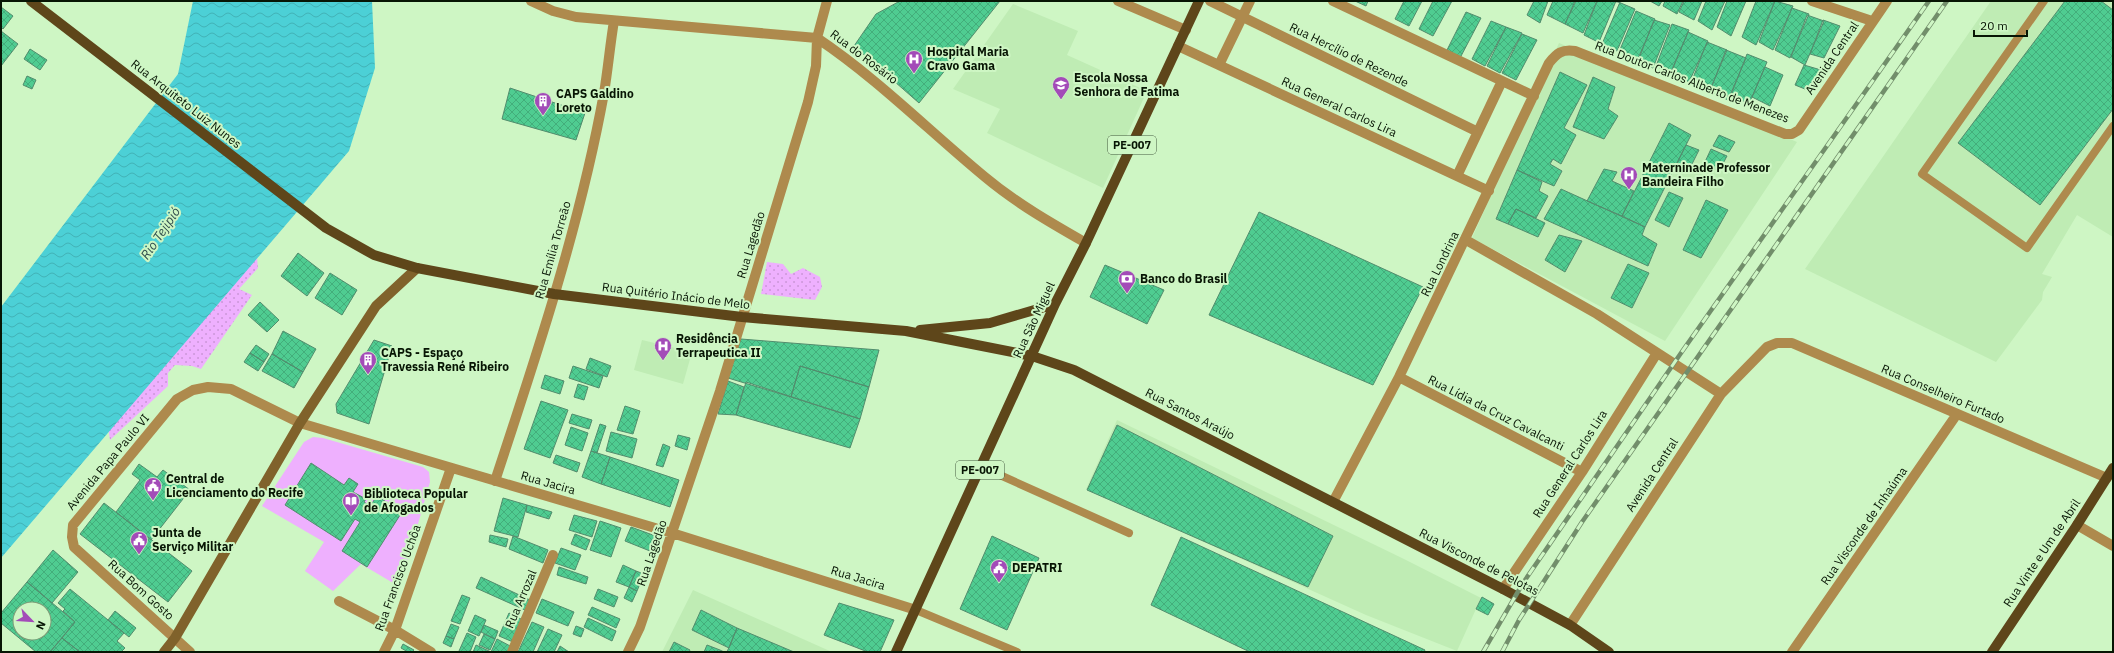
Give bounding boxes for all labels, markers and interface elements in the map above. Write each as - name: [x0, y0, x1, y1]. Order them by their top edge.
- scale bar: [1974, 12, 2027, 38]
- street label: Avenida Central: [1802, 18, 1862, 97]
- text: 20 m: [1980, 18, 2008, 33]
- street label: Rua Hercílio de Rezende: [1287, 19, 1412, 90]
- street label: Rua do Rosário: [827, 26, 901, 87]
- street label: Rua Doutor Carlos Alberto de Menezes: [1593, 37, 1792, 126]
- place label: Hospital Maria Cravo Gama: [927, 44, 1009, 73]
- hospital icon: Hospital Maria Cravo Gama: [904, 49, 924, 74]
- street label: Rua Arquiteto Luiz Nunes: [128, 56, 244, 151]
- place label: Escola Nossa Senhora de Fatima: [1074, 70, 1180, 99]
- street label: Rua General Carlos Lira: [1279, 73, 1400, 140]
- school or university icon: Escola Nossa Senhora de Fatima: [1051, 75, 1071, 100]
- place label: CAPS Galdino Loreto: [556, 86, 634, 115]
- building icon: CAPS Galdino Loreto: [533, 91, 553, 116]
- road number: PE-007: [1108, 136, 1156, 154]
- place label: Materninade Professor Bandeira Filho: [1642, 160, 1770, 189]
- hospital icon: Materninade Professor Bandeira Filho: [1619, 165, 1639, 190]
- street label: Rua Emília Torreão: [531, 199, 574, 300]
- water label: Rio Tejipió: [137, 204, 184, 263]
- street label: Rua Lagedão: [733, 209, 768, 280]
- street label: Rua Londrina: [1417, 228, 1462, 299]
- bank icon: Banco do Brasil: [1117, 269, 1137, 294]
- place label: Banco do Brasil: [1140, 271, 1228, 286]
- street label: Rua Quitério Inácio de Melo: [601, 279, 751, 312]
- street label: Rua São Miguel: [1009, 279, 1058, 360]
- place label: Residência Terrapeutica II: [676, 331, 761, 360]
- hospital icon: Residência Terrapeutica II: [653, 336, 673, 361]
- place label: CAPS - Espaço Travessia René Ribeiro: [381, 345, 509, 374]
- building icon: CAPS - Espaço Travessia René Ribeiro: [358, 350, 378, 375]
- street label: Rua Conselheiro Furtado: [1879, 361, 2007, 426]
- street label: Rua Lídia da Cruz Cavalcanti: [1426, 372, 1567, 453]
- street label: Rua Santos Araújo: [1143, 385, 1238, 443]
- street label: Rua General Carlos Lira: [1529, 406, 1610, 520]
- street label: Avenida Papa Paulo VI: [63, 410, 152, 513]
- street label: Avenida Central: [1622, 435, 1681, 514]
- road number: PE-007: [956, 461, 1004, 479]
- street label: Rua Visconde de Inhaúma: [1817, 463, 1910, 588]
- street label: Rua Jacira: [519, 468, 578, 498]
- place label: Central de Licenciamento do Recife: [166, 471, 304, 500]
- public building icon: Central de Licenciamento do Recife: [143, 476, 163, 501]
- place label: Biblioteca Popular de Afogados: [364, 486, 468, 515]
- library icon: Biblioteca Popular de Afogados: [341, 491, 361, 516]
- street label: Rua Vinte e Um de Abril: [2000, 496, 2083, 610]
- street label: Rua Lagedão: [633, 517, 670, 588]
- street label: Rua Francisco Uchôa: [371, 522, 424, 633]
- place label: Junta de Serviço Militar: [152, 525, 234, 554]
- street label: Rua Visconde de Pelotas: [1417, 525, 1542, 598]
- public building icon: Junta de Serviço Militar: [129, 530, 149, 555]
- street label: Rua Bom Gosto: [105, 556, 178, 623]
- public building icon: DEPATRI: [989, 558, 1009, 583]
- place label: DEPATRI: [1012, 560, 1062, 575]
- street label: Rua Jacira: [829, 562, 888, 593]
- street label: Rua Arrozal: [502, 567, 540, 630]
- north arrow: [12, 601, 52, 641]
- text: N: [33, 619, 49, 632]

